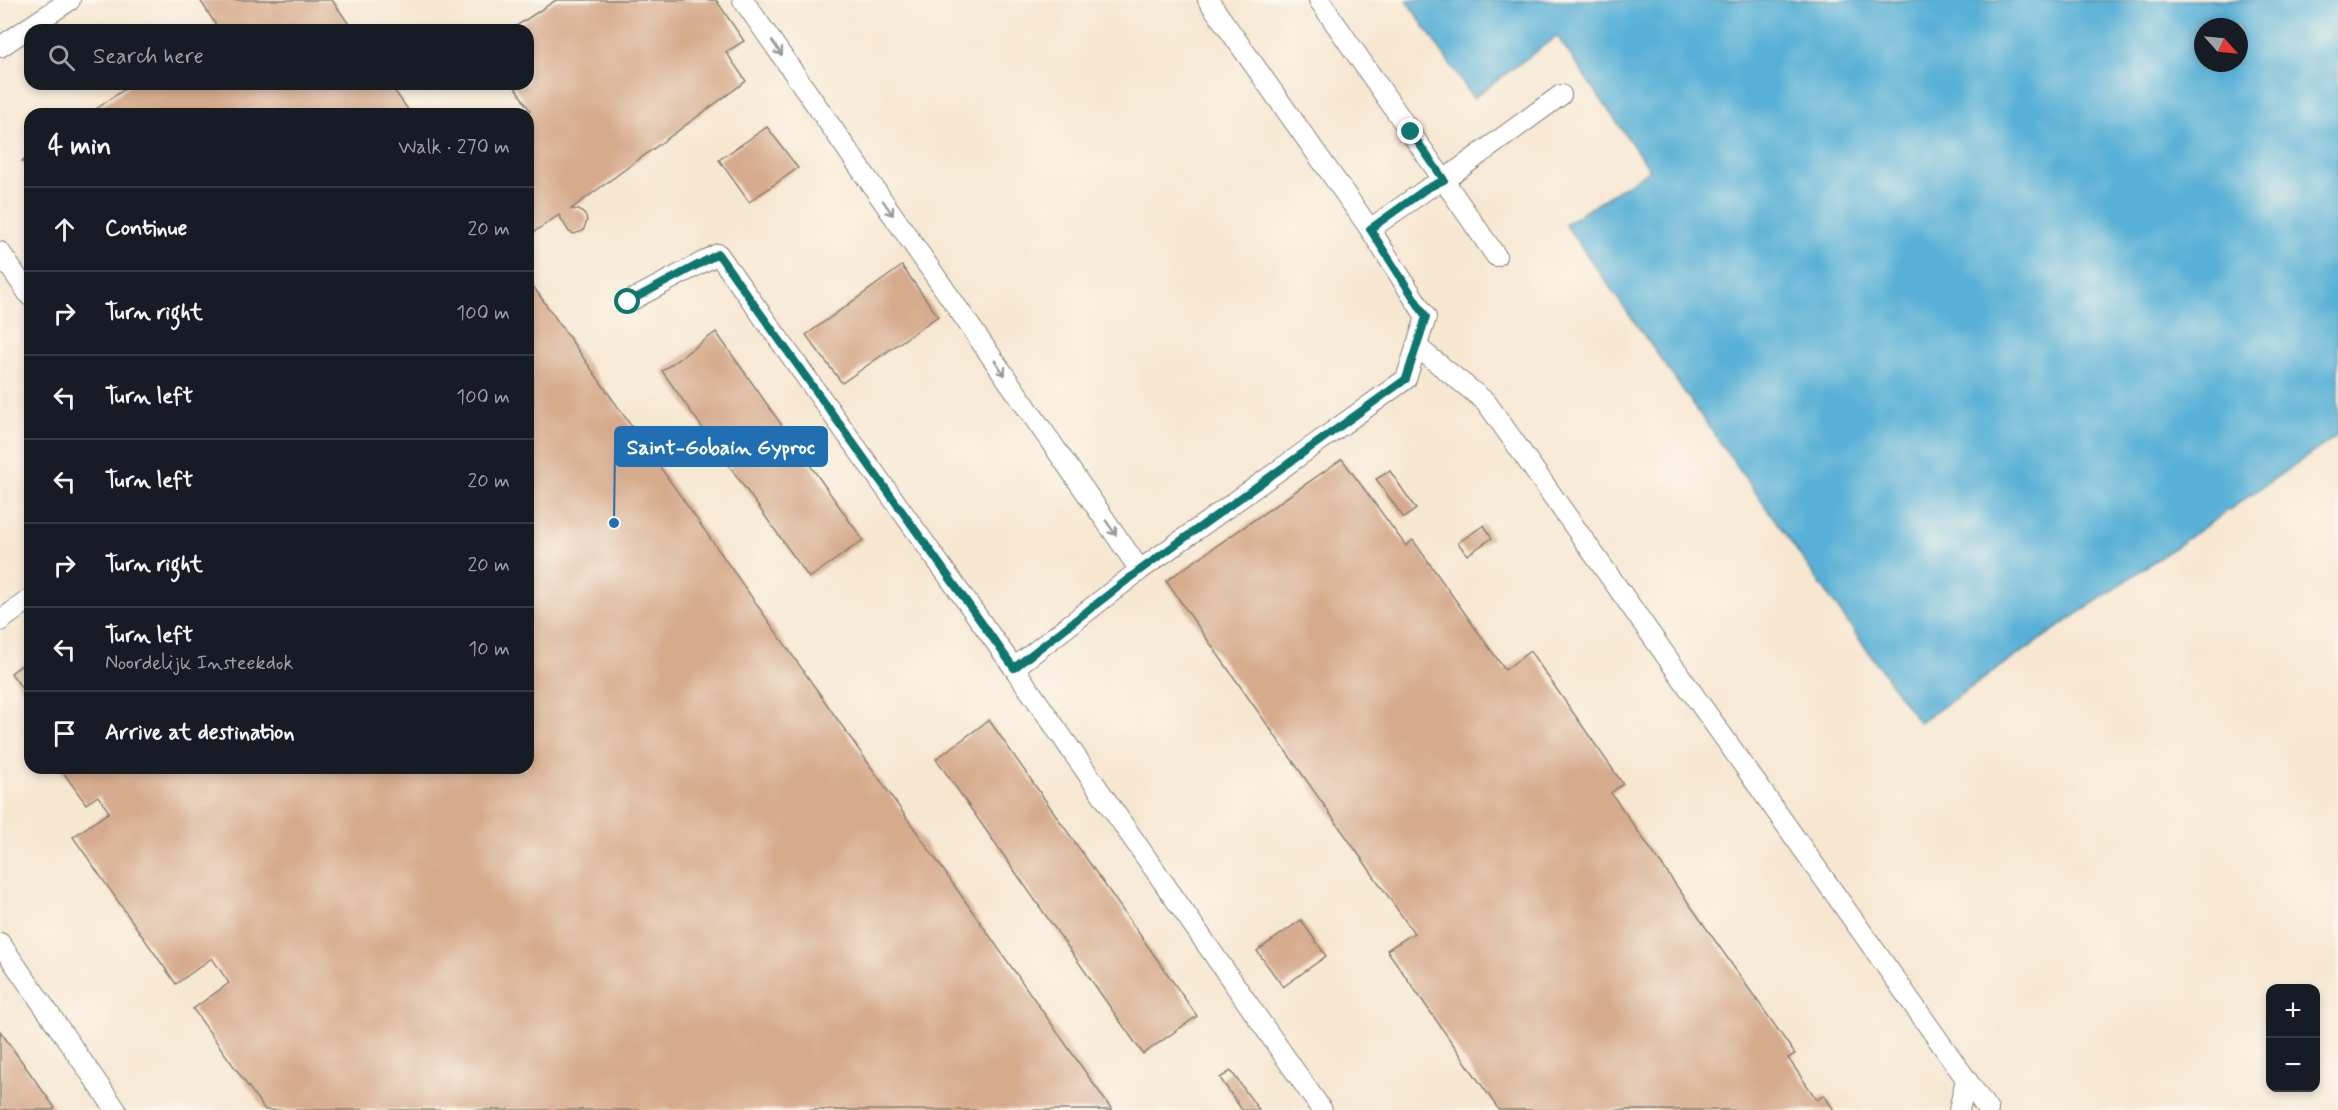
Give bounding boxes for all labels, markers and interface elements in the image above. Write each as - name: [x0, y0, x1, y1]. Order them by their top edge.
- north arrow: [2194, 18, 2248, 72]
- search box: [24, 24, 534, 90]
- one-way arrow: [771, 39, 783, 56]
- icon: search: [45, 41, 78, 74]
- text: Search here: [93, 43, 204, 71]
- route end: [1397, 118, 1423, 144]
- text: 4 min: [48, 130, 111, 164]
- text: Walk · 270 m: [398, 134, 510, 161]
- one-way arrow: [882, 199, 894, 216]
- icon: ahead: [48, 213, 81, 246]
- text: Continue: [105, 215, 187, 243]
- text: 20 m: [467, 216, 510, 243]
- route start: [614, 288, 640, 314]
- icon: right: [48, 297, 81, 330]
- text: Turn right: [105, 299, 203, 327]
- text: 100 m: [456, 300, 510, 327]
- one-way arrow: [994, 360, 1006, 376]
- icon: left: [48, 381, 81, 414]
- text: Turn left: [105, 383, 193, 411]
- text: 100 m: [456, 384, 510, 411]
- callout: Saint-Gobain Gyproc: [615, 427, 827, 466]
- text: Saint-Gobain Gyproc: [627, 434, 816, 462]
- icon: left: [48, 465, 81, 498]
- text: Turn left: [105, 467, 193, 495]
- text: 20 m: [467, 468, 510, 495]
- one-way arrow: [1105, 520, 1117, 536]
- icon: right: [48, 549, 81, 582]
- text: Turn right: [105, 551, 203, 579]
- text: 20 m: [467, 552, 510, 579]
- text: Turn left: [105, 622, 193, 650]
- icon: left: [48, 633, 81, 666]
- text: 10 m: [468, 636, 510, 663]
- text: Noordelijk Insteekdok: [105, 650, 293, 677]
- icon: arrive: [48, 717, 81, 750]
- text: Arrive at destination: [105, 719, 295, 747]
- map controls: [2266, 984, 2320, 1092]
- button: +: [2266, 984, 2320, 1038]
- button: −: [2266, 1038, 2320, 1092]

